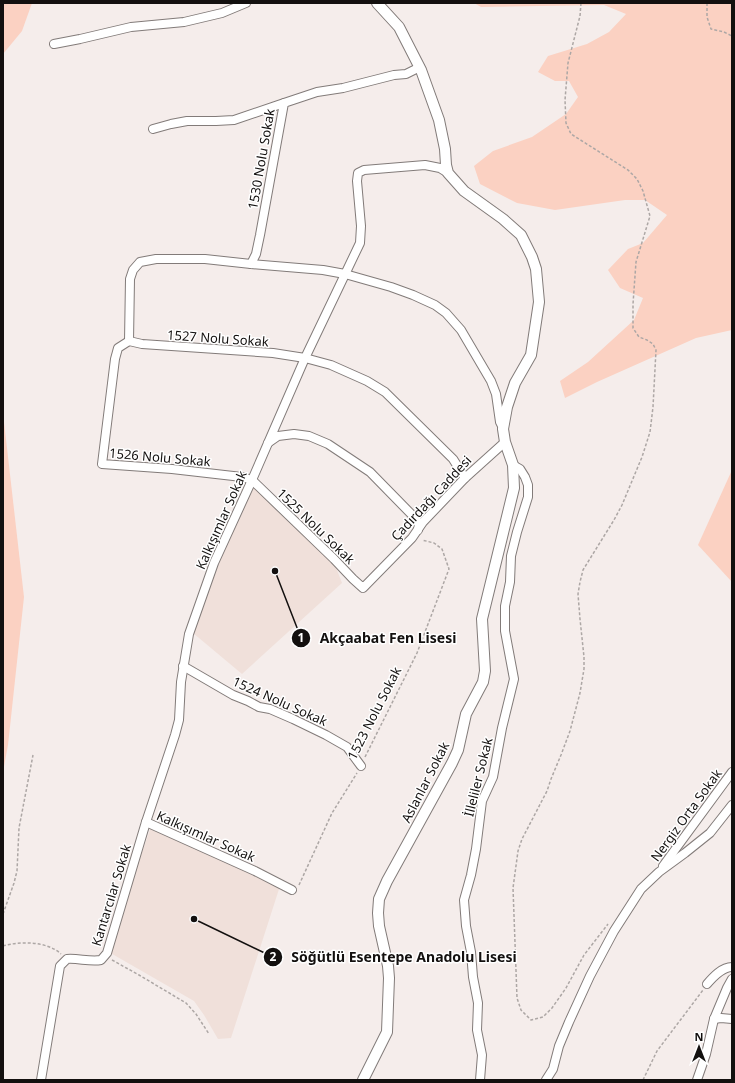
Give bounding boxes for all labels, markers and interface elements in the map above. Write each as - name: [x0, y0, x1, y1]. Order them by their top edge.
- street label: 1530 Nolu Sokak: [243, 107, 279, 211]
- street label: 1527 Nolu Sokak: [167, 325, 269, 351]
- street label: 1526 Nolu Sokak: [108, 444, 212, 470]
- street label: Çadırdağı Caddesi: [387, 451, 475, 545]
- street label: Kalkışımlar Sokak: [191, 468, 251, 572]
- street label: 1525 Nolu Sokak: [273, 484, 359, 568]
- callout: Akçaabat Fen Lisesi: [291, 625, 464, 651]
- text: Akçaabat Fen Lisesi: [320, 628, 456, 647]
- text: 1: [298, 629, 304, 646]
- street label: 1523 Nolu Sokak: [343, 664, 405, 762]
- street label: 1524 Nolu Sokak: [230, 672, 330, 730]
- street label: İlleliler Sokak: [459, 736, 497, 818]
- street label: Aslanlar Sokak: [397, 738, 453, 826]
- street label: Nergiz Orta Sokak: [646, 765, 726, 865]
- street label: Kalkışımlar Sokak: [154, 806, 258, 866]
- street label: Kantarcılar Sokak: [87, 842, 135, 948]
- callout: Söğütlü Esentepe Anadolu Lisesi: [263, 944, 525, 970]
- text: Söğütlü Esentepe Anadolu Lisesi: [291, 947, 517, 966]
- text: 2: [270, 948, 277, 965]
- north arrow: [679, 1027, 719, 1067]
- text: N: [695, 1029, 703, 1044]

